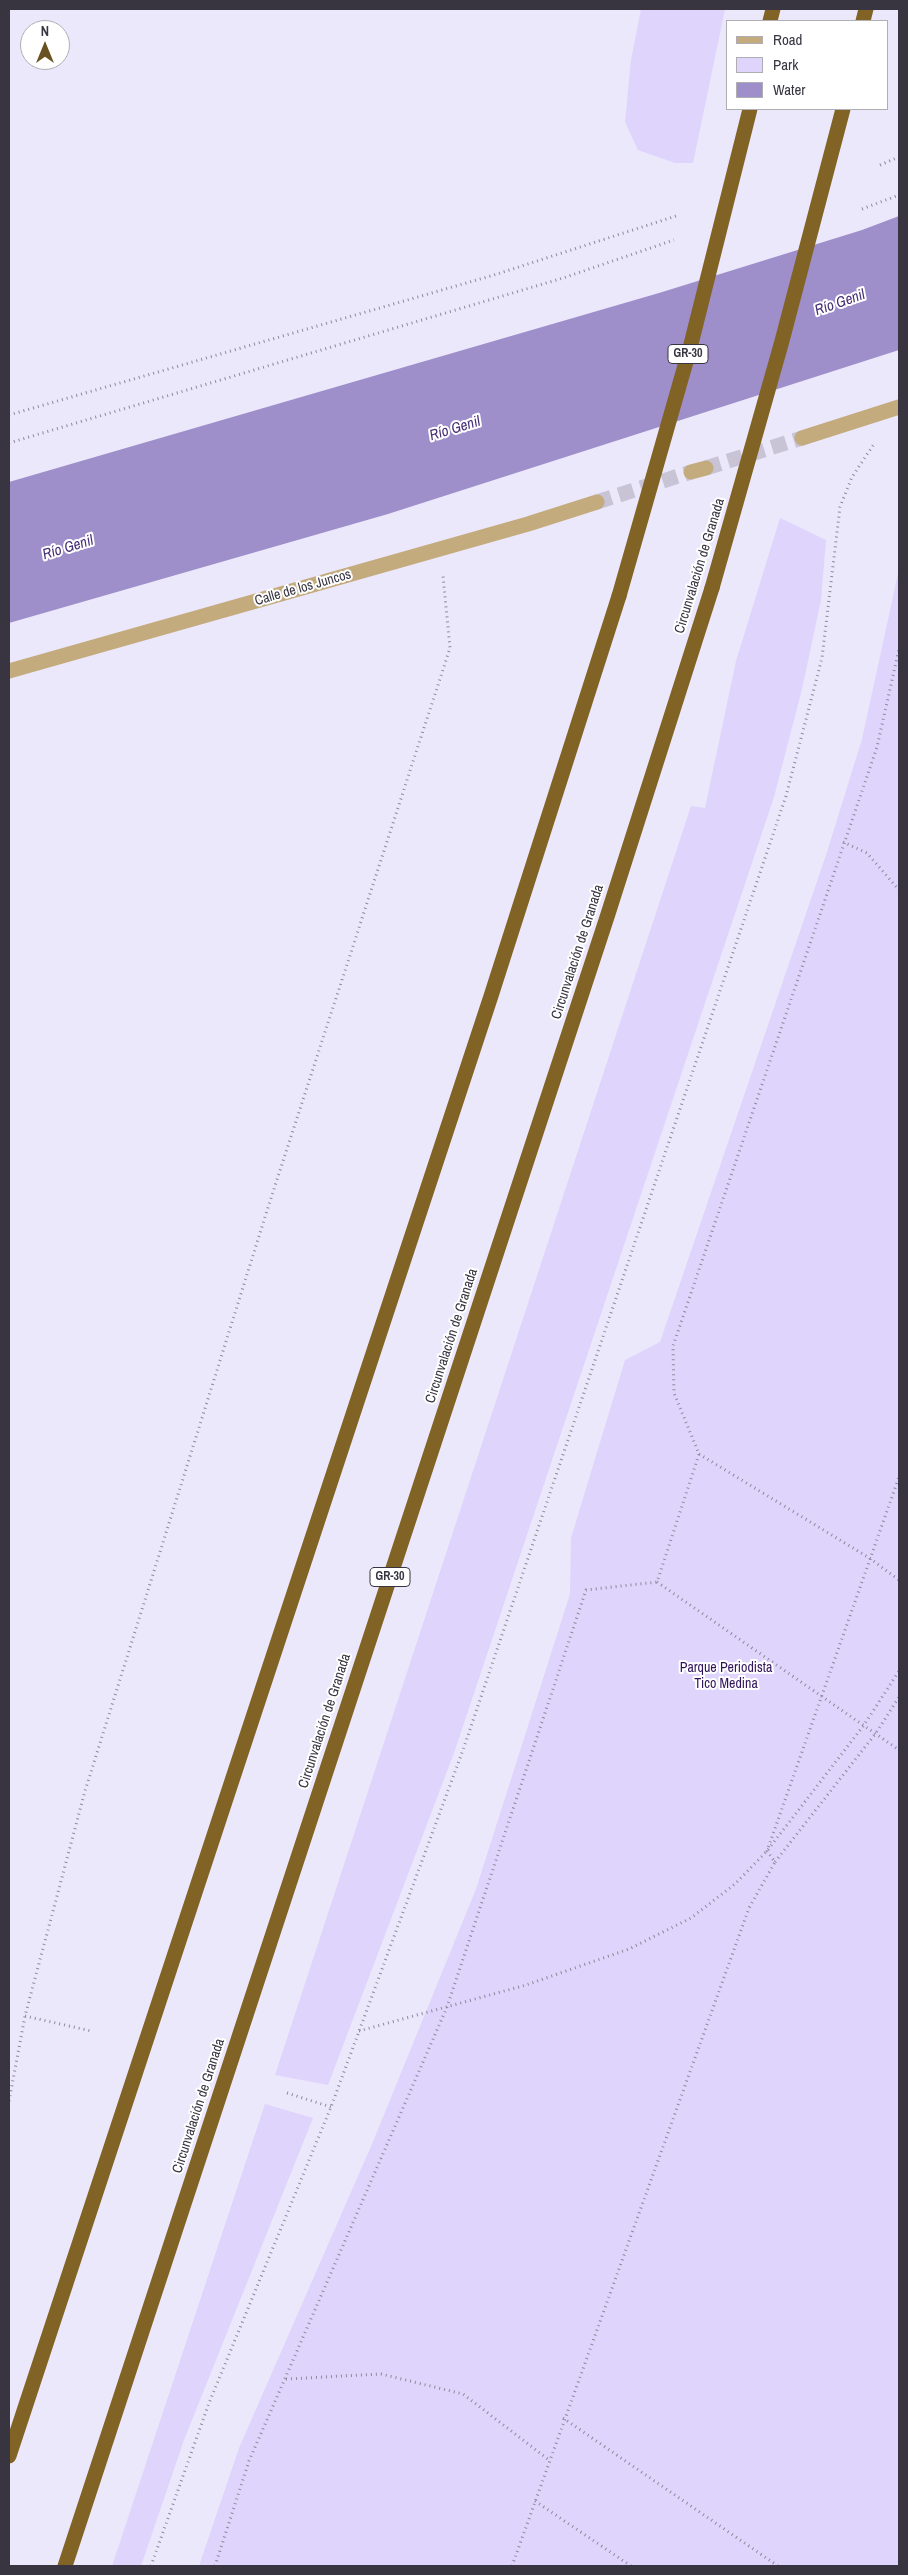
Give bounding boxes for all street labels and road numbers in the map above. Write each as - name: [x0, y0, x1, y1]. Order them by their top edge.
- road number: GR-30: [668, 344, 708, 364]
- street label: Circunvalación de Granada: [671, 496, 729, 636]
- street label: Calle de los Juncos: [253, 566, 353, 610]
- street label: Circunvalación de Granada: [548, 883, 608, 1021]
- street label: Circunvalación de Granada: [422, 1267, 482, 1405]
- road number: GR-30: [370, 1568, 410, 1586]
- street label: Circunvalación de Granada: [295, 1652, 355, 1790]
- street label: Circunvalación de Granada: [169, 2037, 229, 2175]

